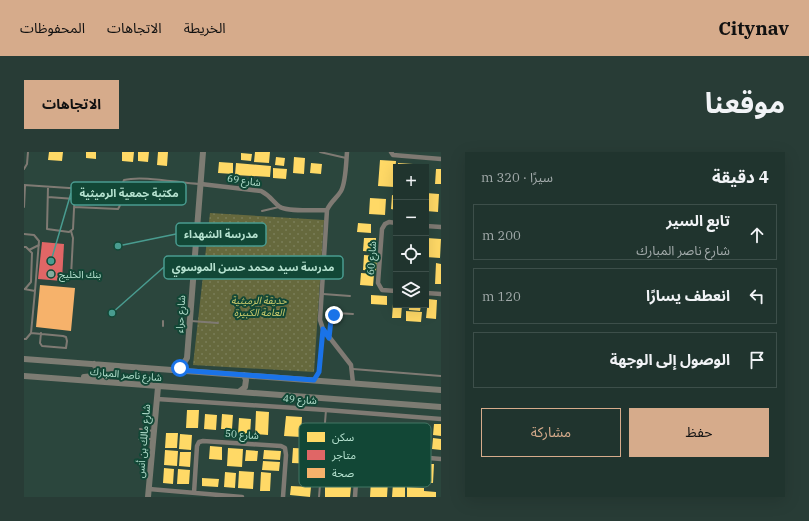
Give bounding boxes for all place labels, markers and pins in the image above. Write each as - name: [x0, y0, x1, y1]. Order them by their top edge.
- callout: مكتبة جمعية الرميثية: [71, 182, 186, 205]
- callout: مدرسة الشهداء: [176, 223, 266, 246]
- callout: مدرسة سيد محمد حسن الموسوي: [164, 256, 343, 279]
- place label: بنك الخليج: [59, 268, 102, 282]
- marker: بنك الخليج: [46, 269, 56, 279]

